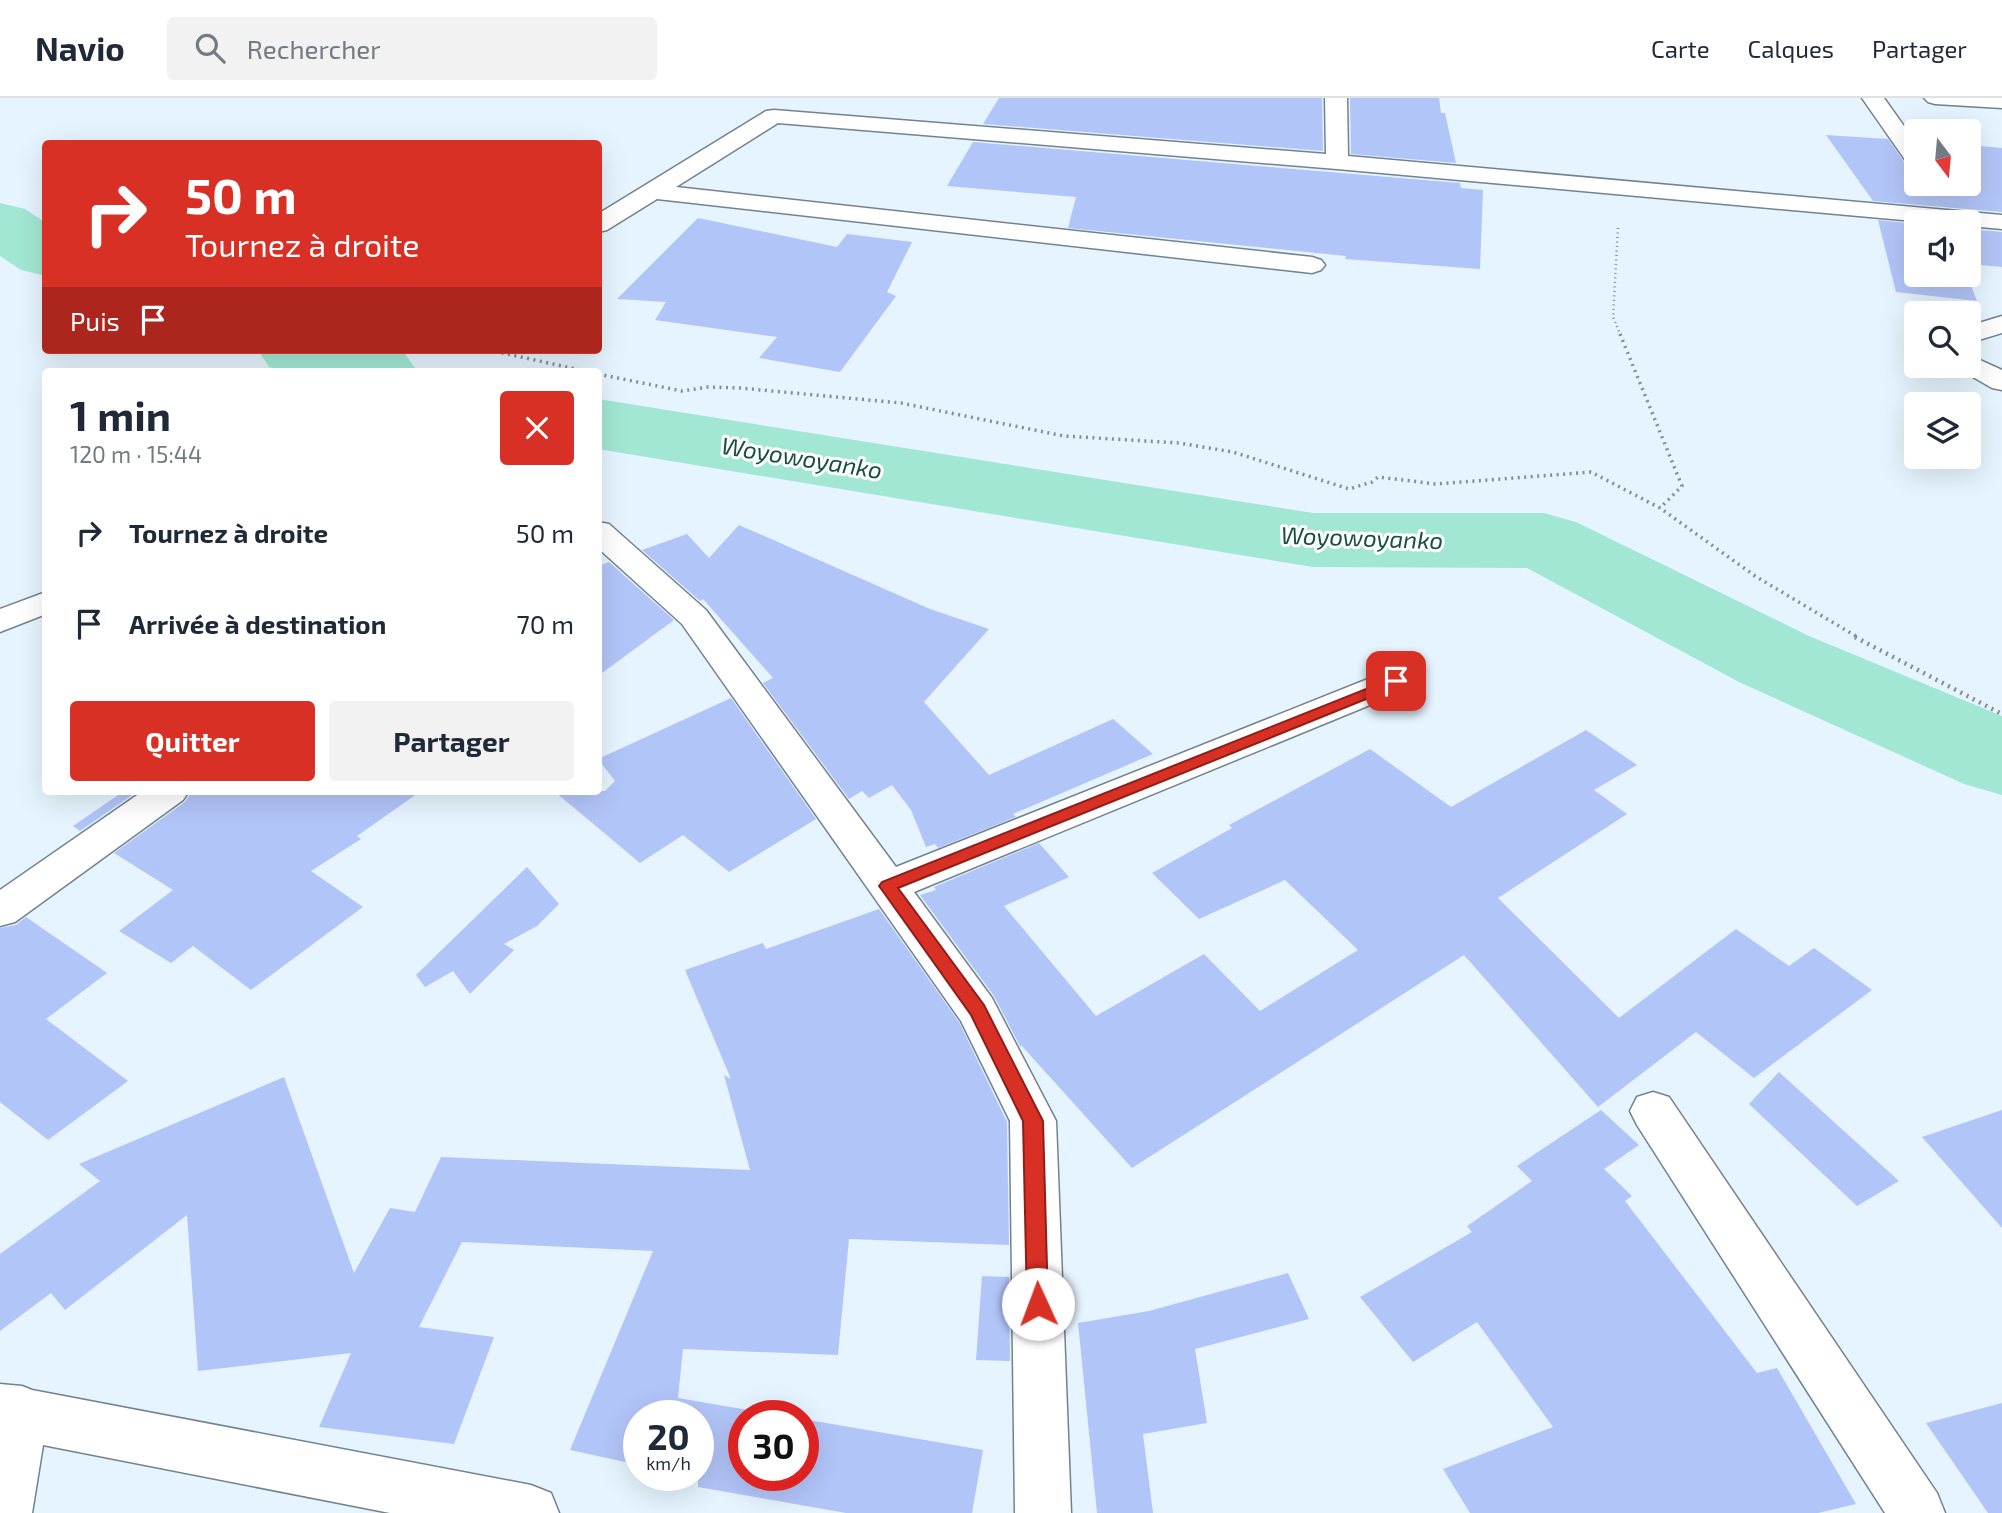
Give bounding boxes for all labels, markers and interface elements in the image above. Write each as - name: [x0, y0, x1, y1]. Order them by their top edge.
- search box: [167, 17, 657, 80]
- text: Navio: [35, 28, 125, 68]
- icon: search: [191, 29, 229, 67]
- text: Rechercher: [247, 33, 381, 64]
- text: Carte: [1651, 34, 1710, 63]
- text: Calques: [1748, 34, 1834, 63]
- text: Partager: [1872, 34, 1967, 63]
- north arrow: [1904, 119, 1981, 196]
- map controls: [1904, 119, 1981, 469]
- text: 50 m: [185, 165, 297, 224]
- icon: right: [70, 168, 161, 259]
- button: sound: [1904, 210, 1981, 287]
- text: Tournez à droite: [185, 225, 419, 263]
- icon: arrive: [134, 301, 172, 339]
- button: search: [1904, 301, 1981, 378]
- text: Puis: [70, 305, 120, 336]
- text: 1 min: [70, 389, 171, 439]
- button: close: [500, 391, 574, 465]
- button: layers: [1904, 392, 1981, 469]
- water label: Woyowoyanko: [720, 430, 884, 484]
- text: 120 m · 15:44: [70, 440, 202, 468]
- icon: right: [70, 514, 108, 552]
- text: Tournez à droite: [129, 517, 328, 548]
- text: 50 m: [516, 517, 574, 548]
- water label: Woyowoyanko: [1280, 520, 1444, 554]
- icon: arrive: [70, 605, 108, 643]
- text: Arrivée à destination: [129, 608, 386, 639]
- text: 70 m: [516, 608, 574, 639]
- pin: [1366, 651, 1426, 711]
- icon: arrive: [1377, 662, 1415, 700]
- button: Quitter: [70, 701, 315, 781]
- button: Partager: [329, 701, 574, 781]
- position arrow: [1001, 1267, 1075, 1341]
- speed limit sign: 30: [728, 1400, 819, 1491]
- text: 20: [647, 1415, 690, 1457]
- text: km/h: [646, 1452, 691, 1474]

